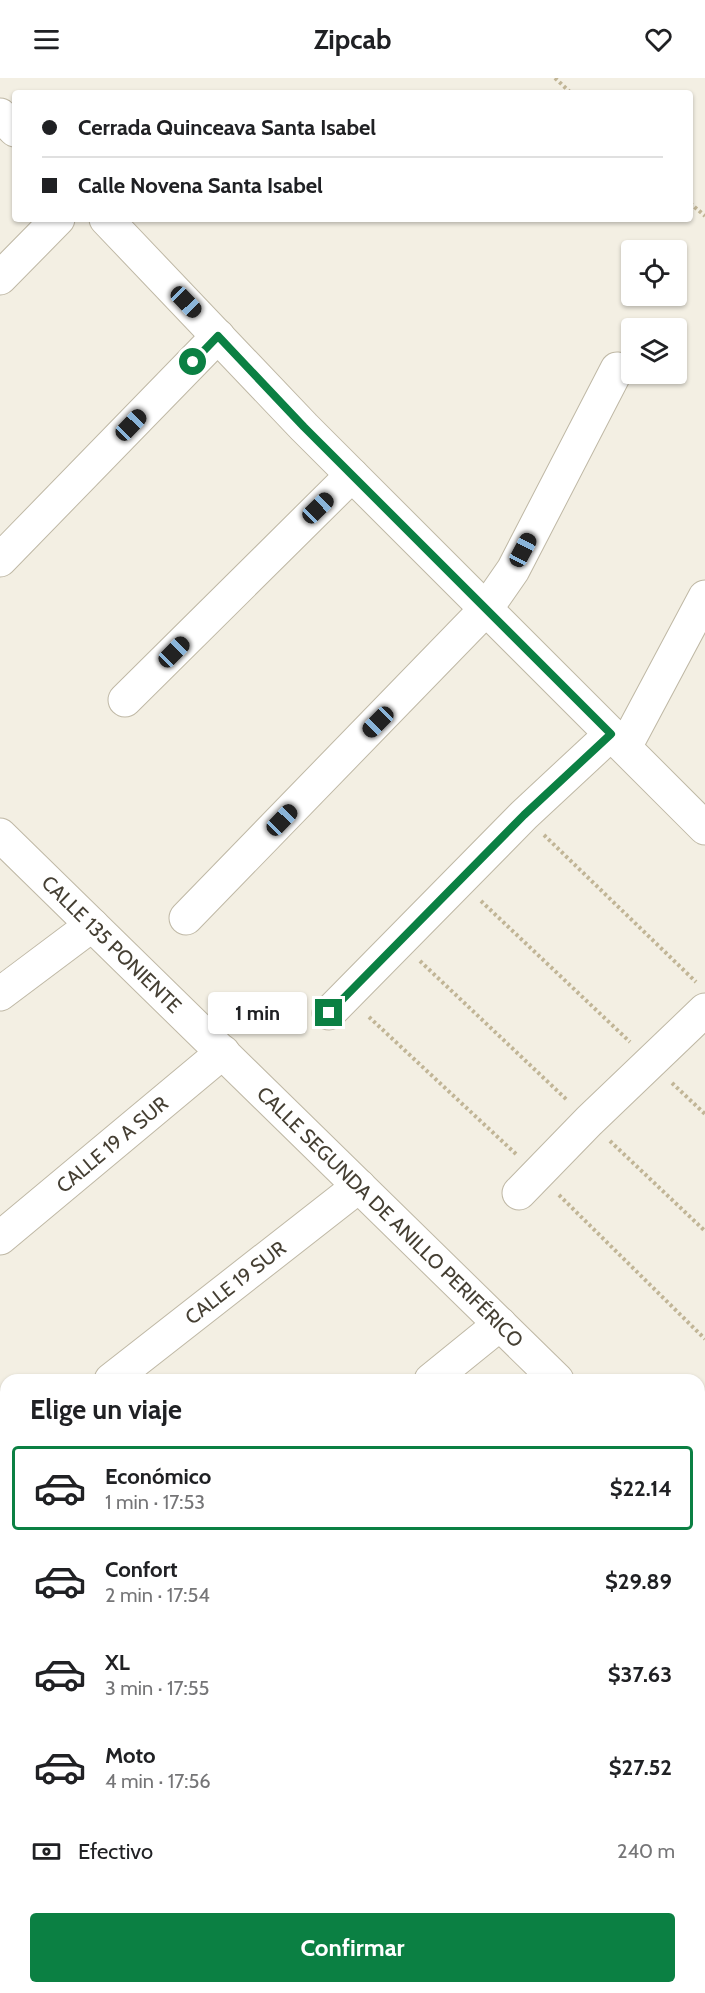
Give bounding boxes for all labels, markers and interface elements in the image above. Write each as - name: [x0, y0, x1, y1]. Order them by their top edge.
- icon: menu: [30, 23, 63, 56]
- text: Zipcab: [314, 23, 391, 56]
- icon: heart: [642, 23, 675, 56]
- text: Cerrada Quinceava Santa Isabel: [78, 114, 376, 141]
- text: Calle Novena Santa Isabel: [78, 172, 323, 199]
- map controls: [621, 240, 687, 384]
- button: locate: [621, 240, 687, 306]
- car: [167, 283, 205, 321]
- button: layers: [621, 318, 687, 384]
- route start: [179, 348, 206, 375]
- car: [112, 406, 150, 444]
- car: [299, 489, 337, 527]
- car: [507, 530, 539, 570]
- car: [155, 633, 193, 671]
- car: [359, 703, 397, 741]
- car: [263, 801, 301, 839]
- street label: CALLE 135 PONIENTE: [37, 870, 186, 1018]
- callout: 1 min: [209, 992, 308, 1034]
- route end: [315, 999, 342, 1026]
- text: 1 min: [235, 1001, 280, 1025]
- street label: CALLE SEGUNDA DE ANILLO PERIFÉRICO: [252, 1081, 528, 1352]
- street label: CALLE 19 A SUR: [52, 1091, 173, 1198]
- street label: CALLE 19 SUR: [180, 1236, 290, 1329]
- text: Elige un viaje: [30, 1393, 182, 1426]
- icon: car: [33, 1461, 87, 1515]
- text: Económico: [105, 1463, 211, 1490]
- text: $22.14: [610, 1475, 672, 1502]
- text: 1 min · 17:53: [105, 1490, 205, 1514]
- icon: car: [33, 1554, 87, 1608]
- text: Confort: [105, 1556, 178, 1583]
- text: $29.89: [605, 1568, 672, 1595]
- text: 2 min · 17:54: [105, 1583, 210, 1607]
- icon: car: [33, 1647, 87, 1701]
- text: XL: [105, 1649, 130, 1676]
- text: $37.63: [608, 1661, 672, 1688]
- text: 3 min · 17:55: [105, 1676, 209, 1700]
- icon: car: [33, 1740, 87, 1794]
- text: Moto: [105, 1742, 156, 1769]
- text: $27.52: [609, 1754, 672, 1781]
- text: 4 min · 17:56: [105, 1769, 211, 1793]
- icon: cash: [30, 1835, 63, 1868]
- text: Efectivo: [78, 1838, 153, 1865]
- text: 240 m: [617, 1839, 675, 1863]
- button: Confirmar: [30, 1913, 675, 1982]

